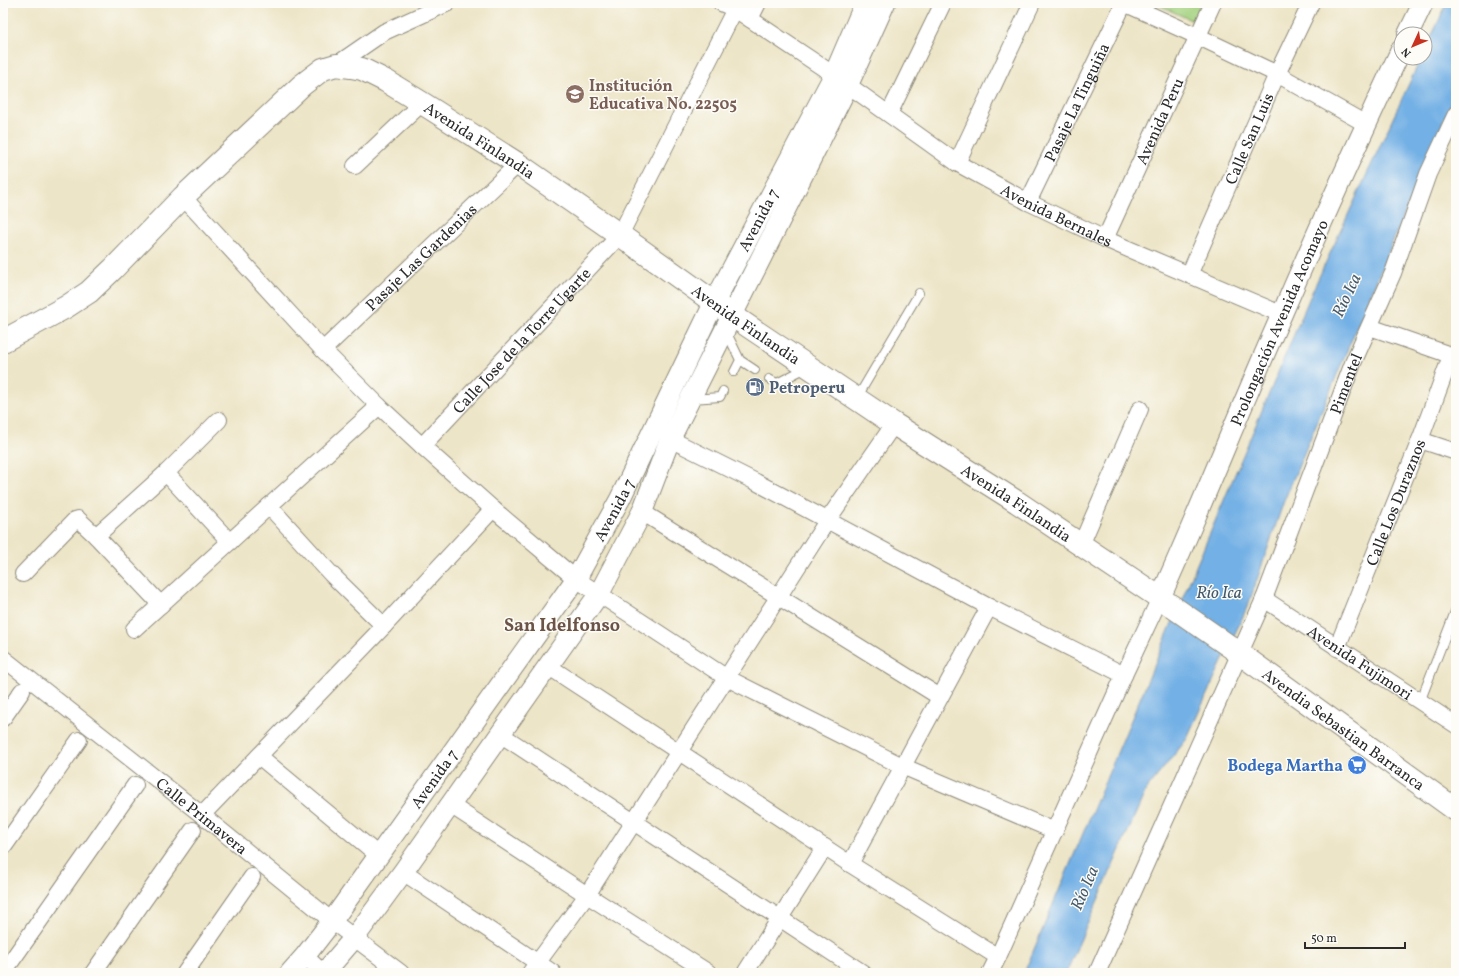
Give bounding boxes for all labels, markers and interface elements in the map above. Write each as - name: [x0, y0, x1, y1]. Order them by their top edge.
- north arrow: [1393, 26, 1433, 66]
- street label: Pasaje La Tinguiña: [1040, 40, 1116, 166]
- text: N: [1399, 44, 1415, 60]
- street label: Avenida Peru: [1132, 75, 1190, 169]
- place label: Institución Educativa No. 22505: [589, 76, 737, 116]
- school or university icon: Institución Educativa No. 22505: [564, 83, 586, 105]
- street label: Calle San Luis: [1221, 90, 1280, 189]
- street label: Avenida Finlandia: [419, 98, 539, 185]
- street label: Avenida Bernales: [996, 180, 1115, 254]
- street label: Avenida 7: [734, 185, 786, 256]
- street label: Pasaje Las Gardenias: [361, 200, 483, 317]
- street label: Prolongación Avenida Acomayo: [1226, 217, 1335, 430]
- street label: Calle Jose de la Torre Ugarte: [449, 264, 597, 420]
- water label: Río Ica: [1327, 270, 1367, 321]
- street label: Avenida Finlandia: [686, 280, 804, 371]
- street label: Pimentel: [1326, 350, 1369, 418]
- fuel station icon: Petroperu: [744, 376, 766, 398]
- place label: Petroperu: [769, 378, 846, 400]
- street label: Calle Los Duraznos: [1362, 436, 1432, 570]
- street label: Avenida Finlandia: [956, 460, 1075, 548]
- street label: Avenida 7: [590, 475, 641, 546]
- water label: Río Ica: [1196, 582, 1242, 605]
- district label: San Idelfonso: [504, 614, 620, 639]
- street label: Avenida Fujimori: [1302, 621, 1416, 707]
- street label: Avendia Sebastian Barranca: [1257, 664, 1429, 797]
- street label: Avenida 7: [406, 745, 464, 814]
- supermarket icon: Bodega Martha: [1346, 754, 1368, 776]
- place label: Bodega Martha: [1228, 756, 1343, 778]
- street label: Calle Primavera: [150, 774, 251, 861]
- water label: Río Ica: [1066, 863, 1105, 914]
- scale bar: [1305, 924, 1405, 950]
- text: 50 m: [1311, 931, 1337, 947]

